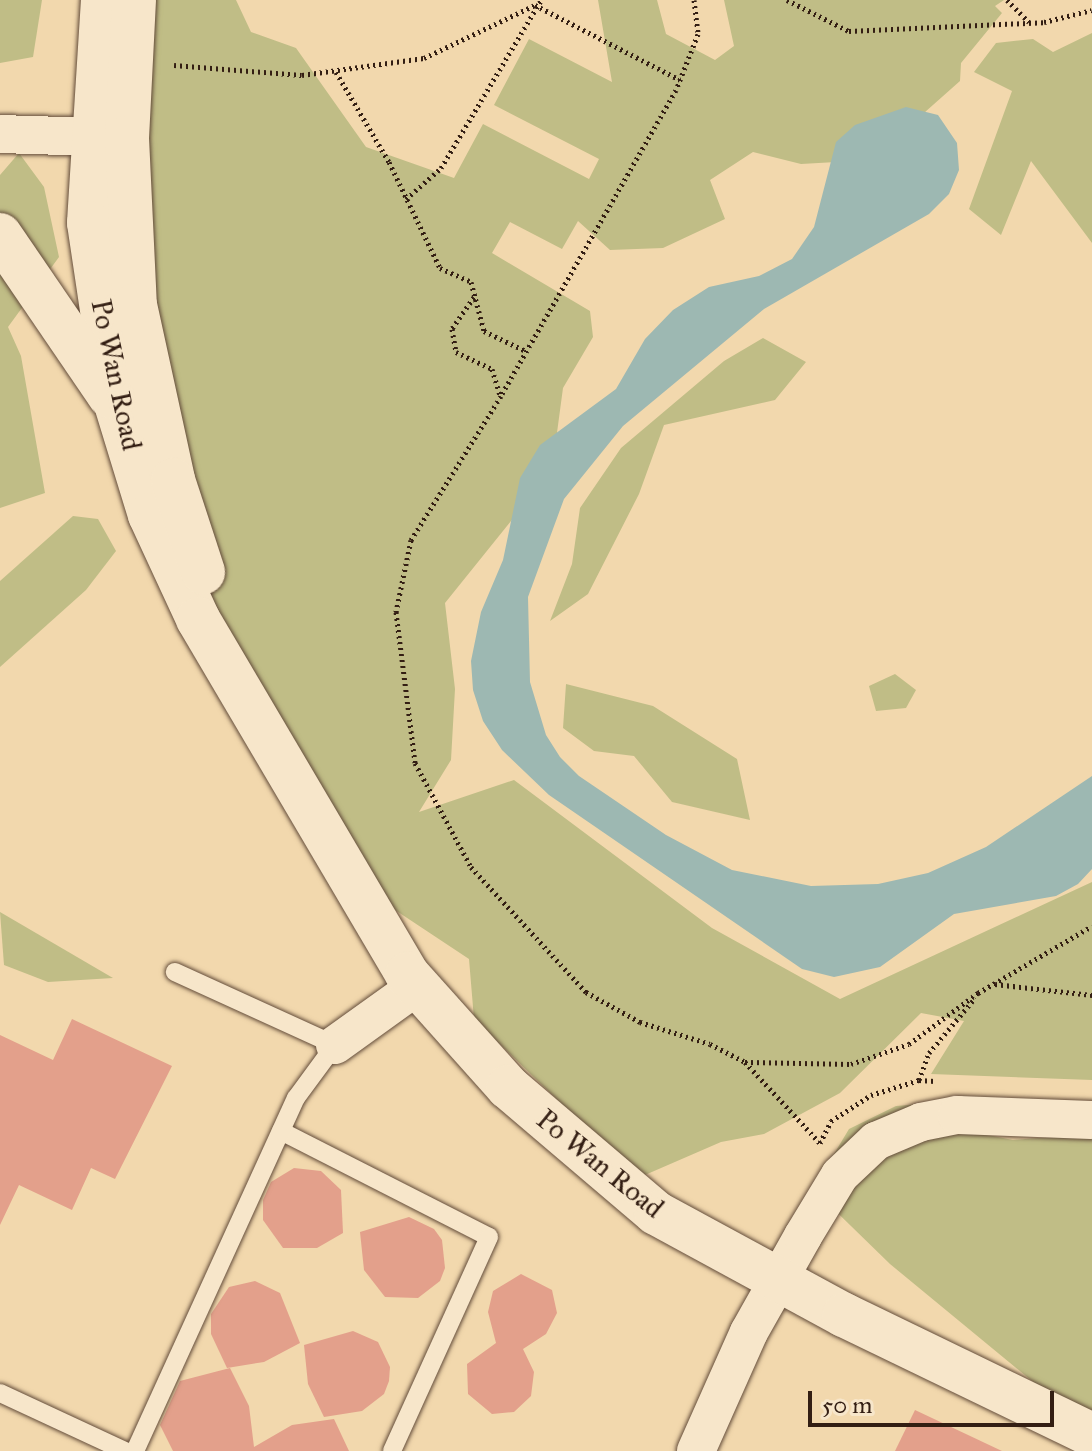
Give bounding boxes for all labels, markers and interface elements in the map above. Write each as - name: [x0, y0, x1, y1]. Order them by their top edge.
- street label: Po Wan Road: [84, 296, 148, 454]
- street label: Po Wan Road: [530, 1103, 670, 1225]
- scale bar: [812, 1375, 1058, 1425]
- text: 50 m: [822, 1390, 872, 1420]

